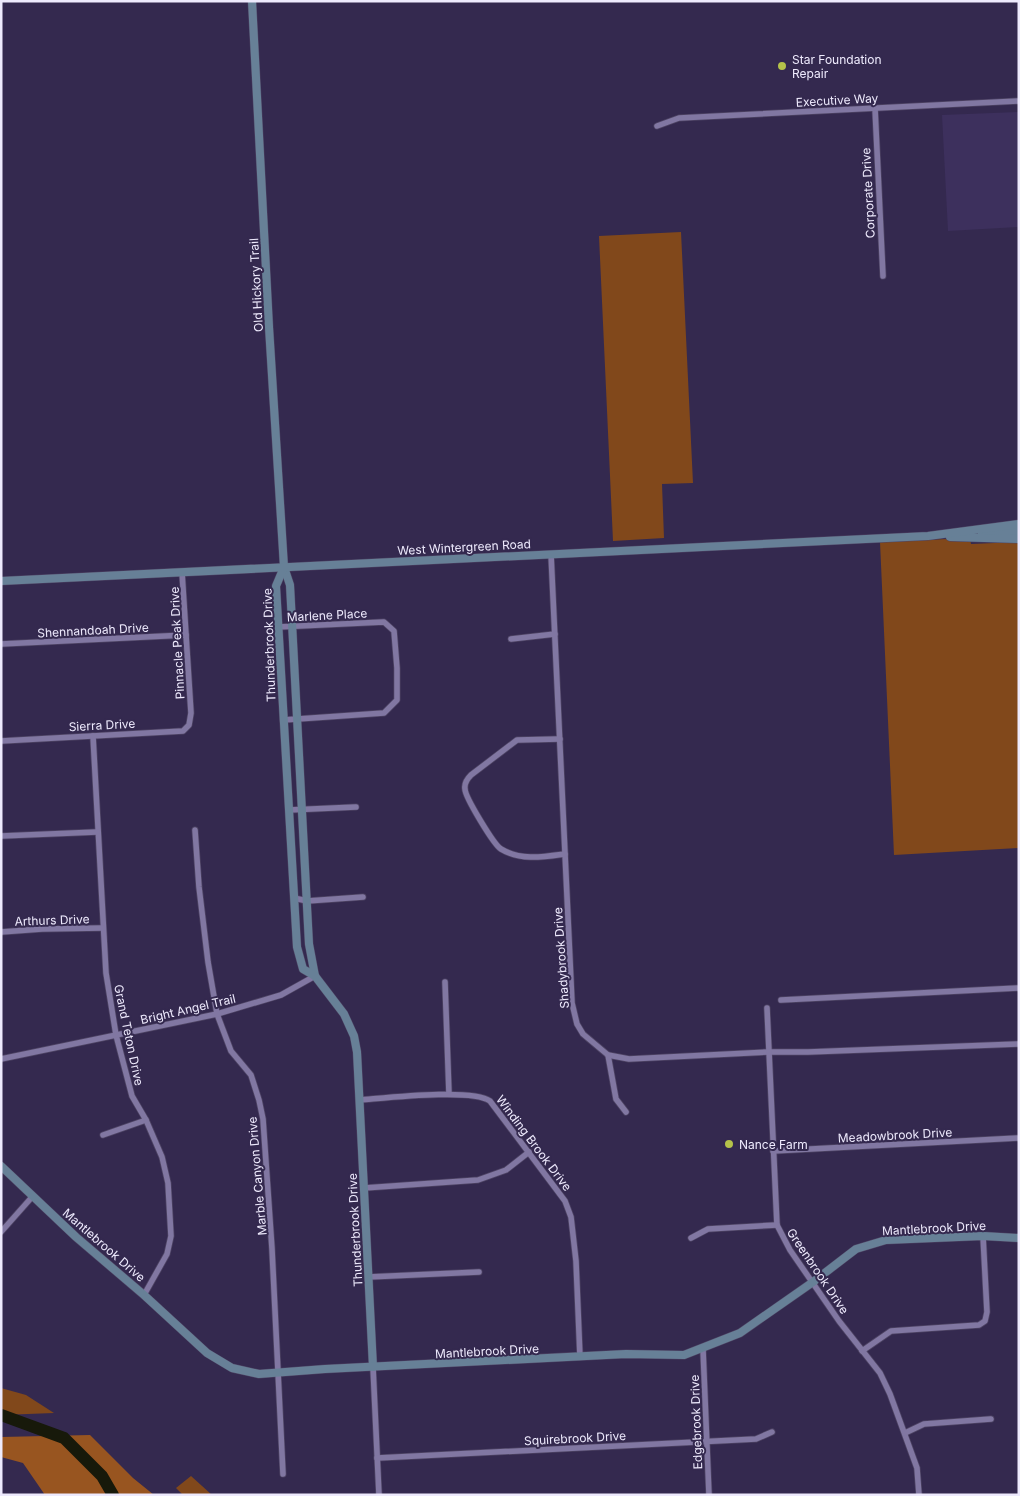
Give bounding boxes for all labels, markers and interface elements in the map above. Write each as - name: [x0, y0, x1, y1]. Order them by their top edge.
- place label: Star Foundation Repair: [792, 52, 882, 81]
- marker: Star Foundation Repair: [776, 60, 788, 72]
- street label: Executive Way: [795, 90, 879, 110]
- street label: Corporate Drive: [858, 147, 878, 239]
- street label: Old Hickory Trail: [246, 238, 266, 332]
- street label: West Wintergreen Road: [397, 536, 531, 558]
- street label: Pinnacle Peak Drive: [167, 586, 187, 700]
- street label: Thunderbrook Drive: [260, 588, 278, 702]
- street label: Marlene Place: [286, 605, 368, 625]
- street label: Shennandoah Drive: [37, 620, 149, 640]
- street label: Sierra Drive: [68, 716, 136, 734]
- street label: Shadybrook Drive: [550, 907, 572, 1009]
- street label: Arthurs Drive: [14, 911, 90, 929]
- street label: Grand Teton Drive: [111, 983, 147, 1087]
- street label: Bright Angel Trail: [139, 991, 237, 1027]
- street label: Winding Brook Drive: [493, 1092, 575, 1194]
- street label: Marble Canyon Drive: [244, 1116, 270, 1236]
- street label: Meadowbrook Drive: [837, 1125, 953, 1145]
- place label: Nance Farm: [739, 1137, 808, 1152]
- marker: Nance Farm: [723, 1138, 735, 1150]
- street label: Thunderbrook Drive: [345, 1173, 365, 1287]
- street label: Mantlebrook Drive: [60, 1205, 148, 1285]
- street label: Mantlebrook Drive: [882, 1218, 986, 1238]
- street label: Greenbrook Drive: [784, 1225, 852, 1317]
- street label: Mantlebrook Drive: [435, 1341, 539, 1361]
- street label: Edgebrook Drive: [687, 1374, 705, 1470]
- street label: Squirebrook Drive: [524, 1428, 626, 1448]

